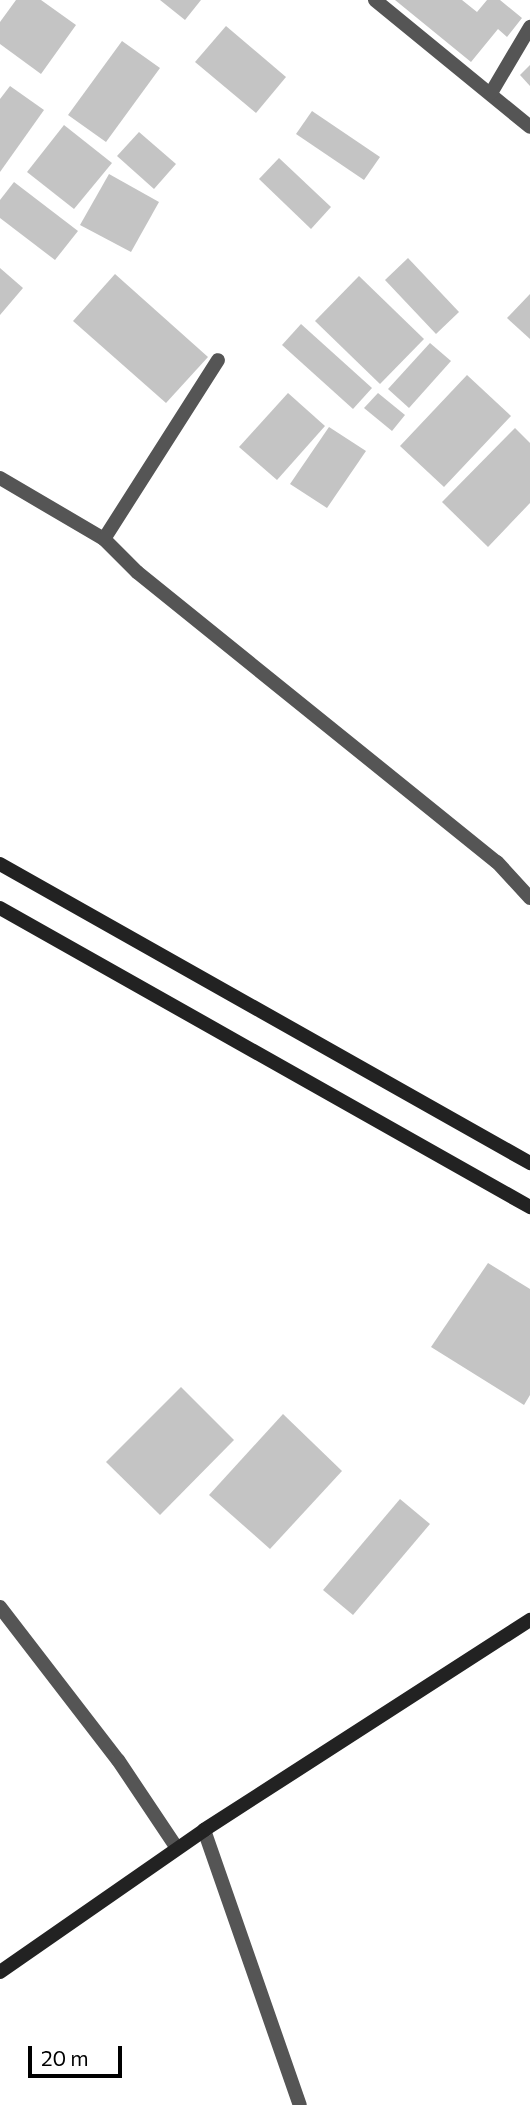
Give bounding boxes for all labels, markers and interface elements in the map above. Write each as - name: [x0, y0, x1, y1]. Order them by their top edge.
- scale bar: [32, 2032, 126, 2076]
- text: 20 m: [41, 2045, 89, 2070]

